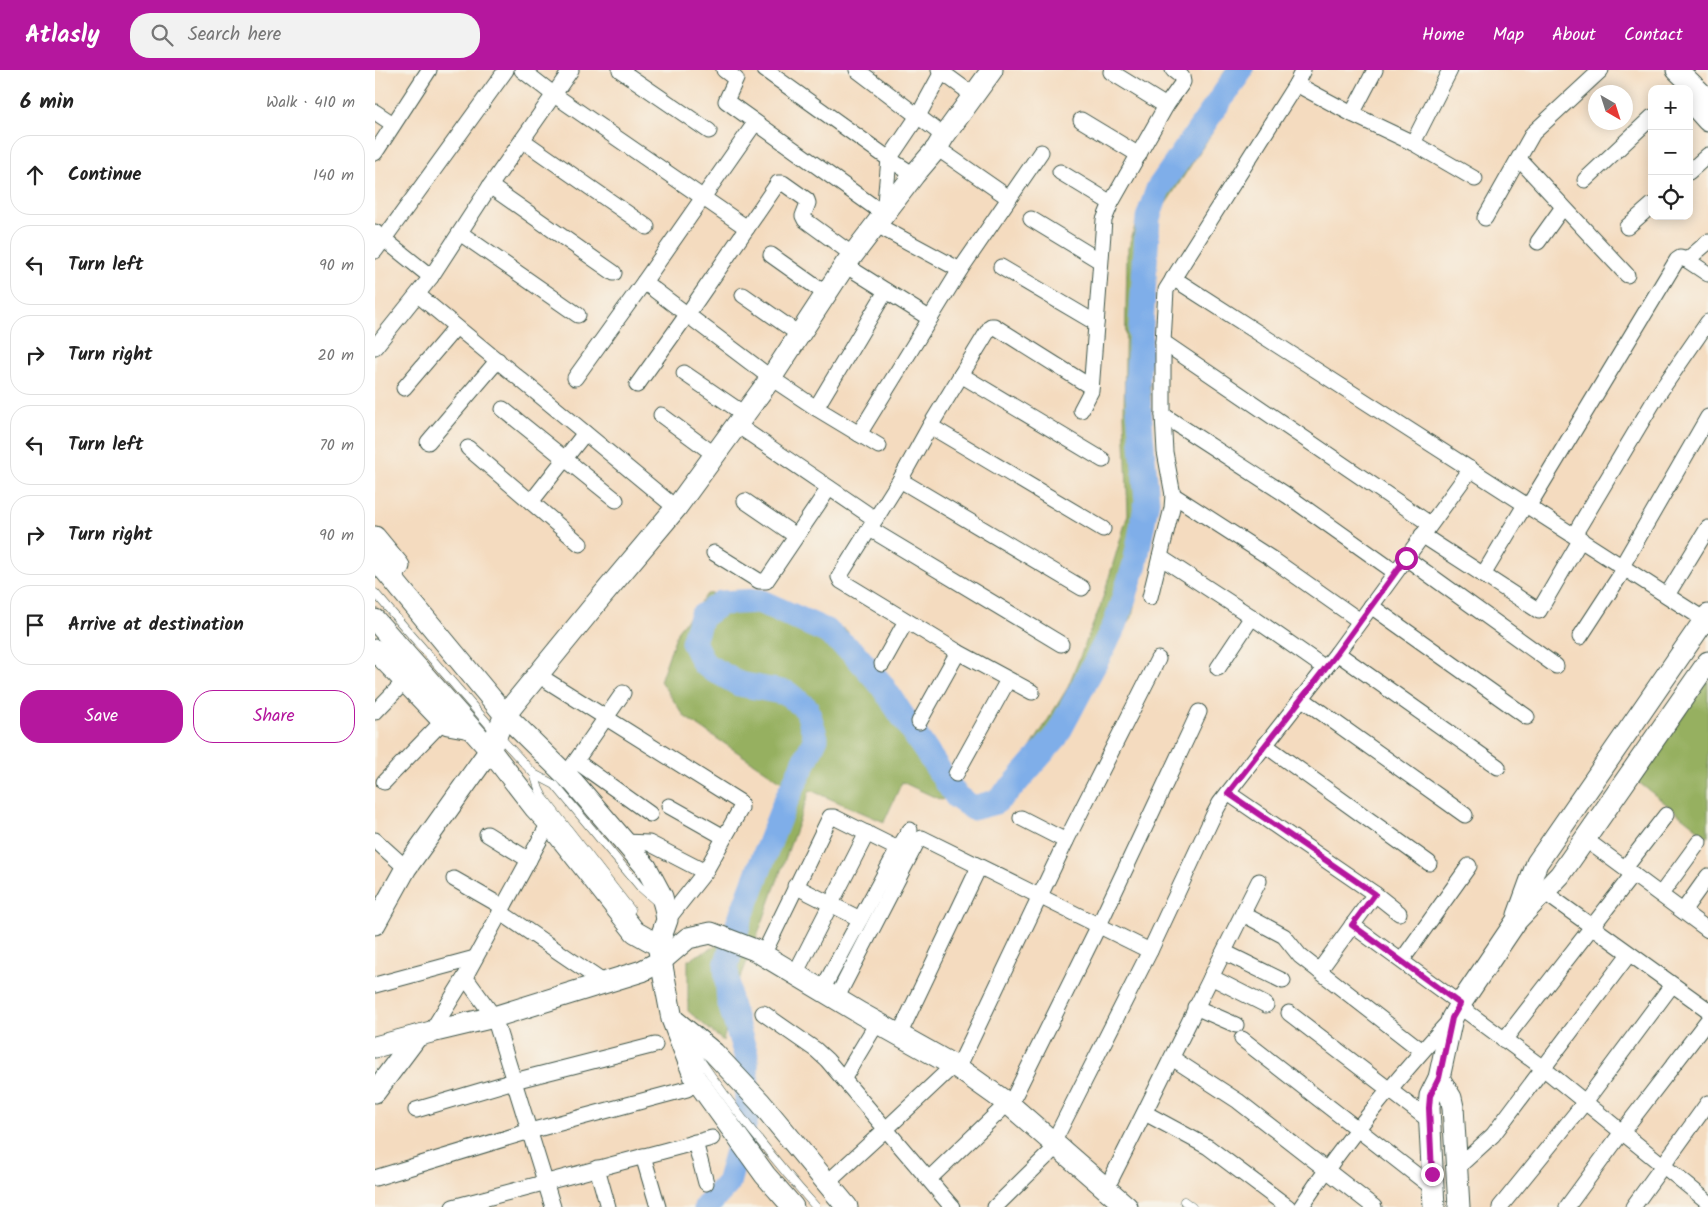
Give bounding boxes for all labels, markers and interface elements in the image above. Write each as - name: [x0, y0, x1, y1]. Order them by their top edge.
- search box: [130, 13, 480, 58]
- text: Atlasly: [25, 16, 100, 55]
- text: Search here: [188, 20, 281, 50]
- icon: search: [148, 21, 176, 49]
- text: Home: [1422, 21, 1465, 50]
- text: Map: [1493, 21, 1524, 50]
- text: About: [1552, 21, 1596, 50]
- text: Contact: [1624, 21, 1683, 50]
- north arrow: [1588, 85, 1633, 130]
- map controls: [1648, 85, 1693, 220]
- button: +: [1648, 85, 1693, 130]
- text: 6 min: [20, 86, 74, 119]
- text: Walk · 410 m: [266, 90, 355, 115]
- button: −: [1648, 130, 1693, 175]
- text: Continue: [68, 160, 141, 190]
- icon: ahead: [21, 161, 49, 189]
- text: 140 m: [313, 163, 354, 188]
- button: locate: [1648, 175, 1693, 220]
- text: Turn left: [68, 250, 143, 280]
- icon: left: [21, 251, 49, 279]
- text: 90 m: [319, 253, 354, 278]
- text: Turn right: [68, 340, 153, 370]
- icon: right: [21, 341, 49, 369]
- text: 20 m: [318, 343, 354, 368]
- text: Turn left: [68, 430, 143, 460]
- icon: left: [21, 431, 49, 459]
- text: 70 m: [319, 433, 354, 458]
- text: Turn right: [68, 520, 153, 550]
- icon: right: [21, 521, 49, 549]
- text: 90 m: [319, 523, 354, 548]
- route start: [1395, 547, 1418, 570]
- text: Arrive at destination: [68, 610, 244, 640]
- icon: arrive: [21, 611, 49, 639]
- button: Save: [20, 690, 183, 743]
- button: Share: [193, 690, 355, 743]
- route end: [1421, 1163, 1444, 1186]

